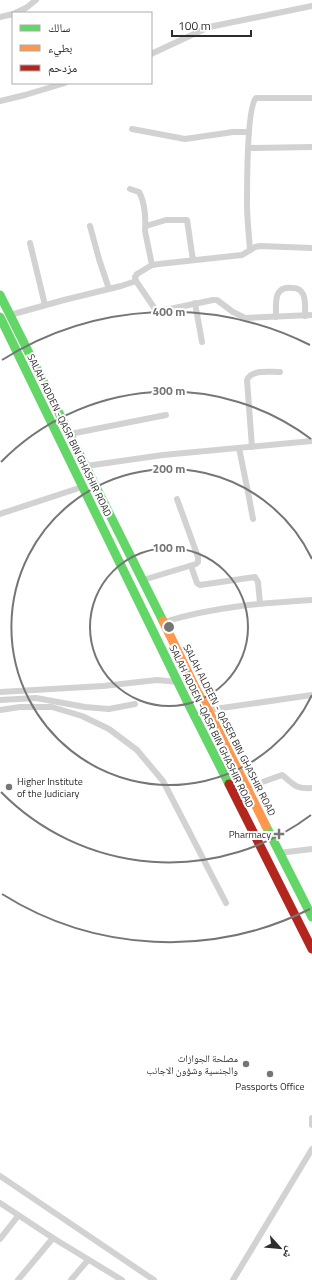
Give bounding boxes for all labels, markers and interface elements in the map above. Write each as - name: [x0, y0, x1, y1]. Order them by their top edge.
- legend: [12, 12, 152, 84]
- scale bar: [172, 12, 251, 38]
- text: 100 m: [178, 16, 211, 35]
- text: سالك: [48, 18, 70, 37]
- text: بطيء: [48, 38, 72, 58]
- text: مزدحم: [48, 58, 77, 77]
- text: 400 m: [153, 302, 185, 321]
- street label: SALAH ADDEN -QASR BIN GHASHIR ROAD: [24, 351, 116, 519]
- text: 300 m: [153, 381, 185, 400]
- text: 200 m: [153, 459, 185, 478]
- text: 100 m: [153, 538, 185, 557]
- centre of rings: [162, 620, 176, 634]
- street label: SALAH ADDEN -QASR BIN GHASHIR ROAD: [166, 642, 258, 810]
- street label: SALAH ALDEEN - QASER BIN GHASHIR ROAD: [180, 642, 280, 819]
- place label: Higher Institute of the Judiciary: [17, 774, 83, 801]
- marker: Higher Institute of the Judiciary: [4, 782, 14, 792]
- place label: Pharmacy: [229, 827, 271, 842]
- marker: Pharmacy: [274, 829, 284, 839]
- place label: مصلحة الجوازات والجنسية وشؤون الاجانب: [146, 1051, 238, 1078]
- marker: مصلحة الجوازات والجنسية وشؤون الاجانب: [241, 1059, 251, 1069]
- marker: Passports Office: [265, 1069, 275, 1079]
- place label: Passports Office: [235, 1079, 305, 1094]
- north arrow: [260, 1228, 300, 1268]
- text: ش: [279, 1244, 299, 1262]

